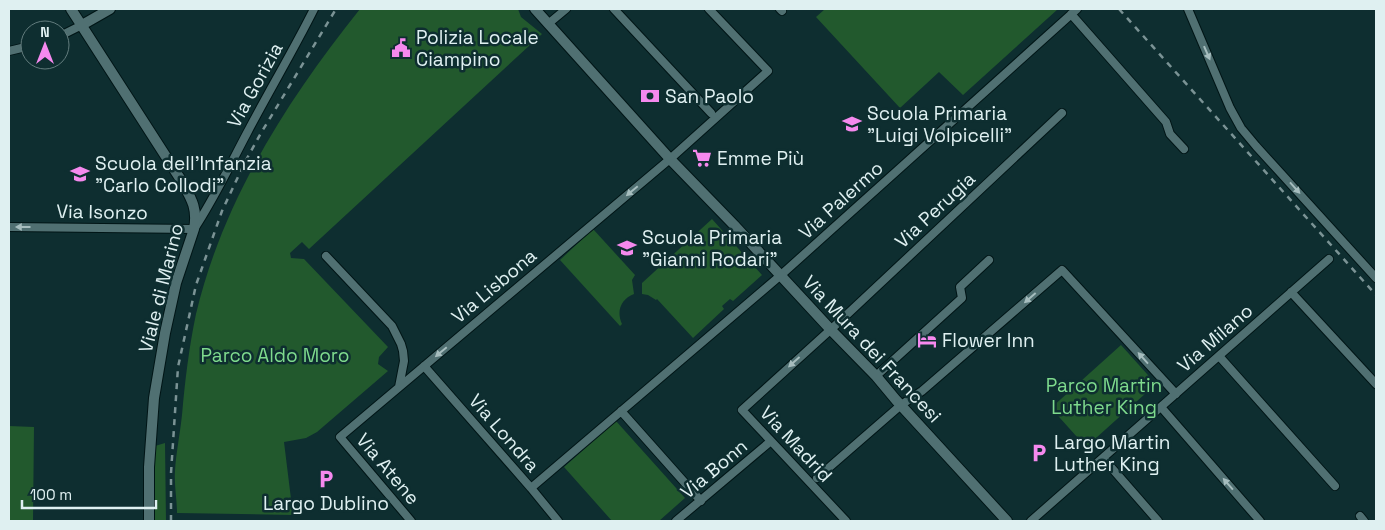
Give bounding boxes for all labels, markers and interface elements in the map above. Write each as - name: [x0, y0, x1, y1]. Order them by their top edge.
- north arrow: [20, 20, 70, 70]
- text: N: [40, 23, 50, 41]
- place label: Polizia Locale Ciampino: [416, 25, 539, 72]
- public building icon: Polizia Locale Ciampino: [390, 37, 412, 59]
- street label: Via Gorizia: [221, 38, 289, 132]
- one-way arrow: [1204, 46, 1212, 60]
- place label: San Paolo: [665, 84, 754, 109]
- bank icon: San Paolo: [639, 85, 661, 107]
- place label: Scuola Primaria "Luigi Volpicelli": [867, 101, 1012, 148]
- school or university icon: Scuola Primaria "Luigi Volpicelli": [841, 113, 863, 135]
- place label: Emme Più: [717, 146, 804, 171]
- supermarket icon: Emme Più: [691, 147, 713, 169]
- place label: Scuola dell'Infanzia "Carlo Collodi": [95, 151, 272, 198]
- street label: Via Palermo: [793, 155, 889, 245]
- school or university icon: Scuola dell'Infanzia "Carlo Collodi": [69, 163, 91, 185]
- street label: Via Perugia: [889, 166, 981, 254]
- one-way arrow: [1289, 182, 1300, 195]
- one-way arrow: [626, 185, 639, 196]
- street label: Via Isonzo: [56, 199, 148, 225]
- street label: Viale di Marino: [133, 221, 189, 355]
- one-way arrow: [15, 223, 31, 231]
- place label: Scuola Primaria "Gianni Rodari": [642, 225, 782, 272]
- school or university icon: Scuola Primaria "Gianni Rodari": [616, 237, 638, 259]
- street label: Via Lisbona: [446, 243, 542, 329]
- street label: Via Mura dei Francesi: [797, 270, 947, 428]
- one-way arrow: [1024, 292, 1036, 304]
- street label: Via Milano: [1172, 298, 1258, 378]
- place label: Flower Inn: [942, 328, 1035, 353]
- hotel icon: Flower Inn: [916, 329, 938, 351]
- park label: Parco Aldo Moro: [201, 343, 349, 368]
- one-way arrow: [435, 346, 448, 357]
- one-way arrow: [1137, 352, 1149, 364]
- one-way arrow: [788, 357, 801, 368]
- park label: Parco Martin Luther King: [1046, 373, 1162, 420]
- street label: Via Londra: [463, 389, 545, 477]
- street label: Via Madrid: [754, 401, 838, 487]
- street label: Via Atene: [351, 428, 425, 510]
- place label: Largo Martin Luther King: [1054, 430, 1171, 477]
- street label: Via Bonn: [675, 434, 753, 504]
- parking icon: Largo Martin Luther King: [1028, 442, 1050, 464]
- parking icon: Largo Dublino: [315, 468, 337, 490]
- scale bar: [22, 478, 156, 510]
- one-way arrow: [1222, 479, 1234, 491]
- text: 100 m: [30, 485, 72, 504]
- place label: Largo Dublino: [263, 491, 389, 516]

